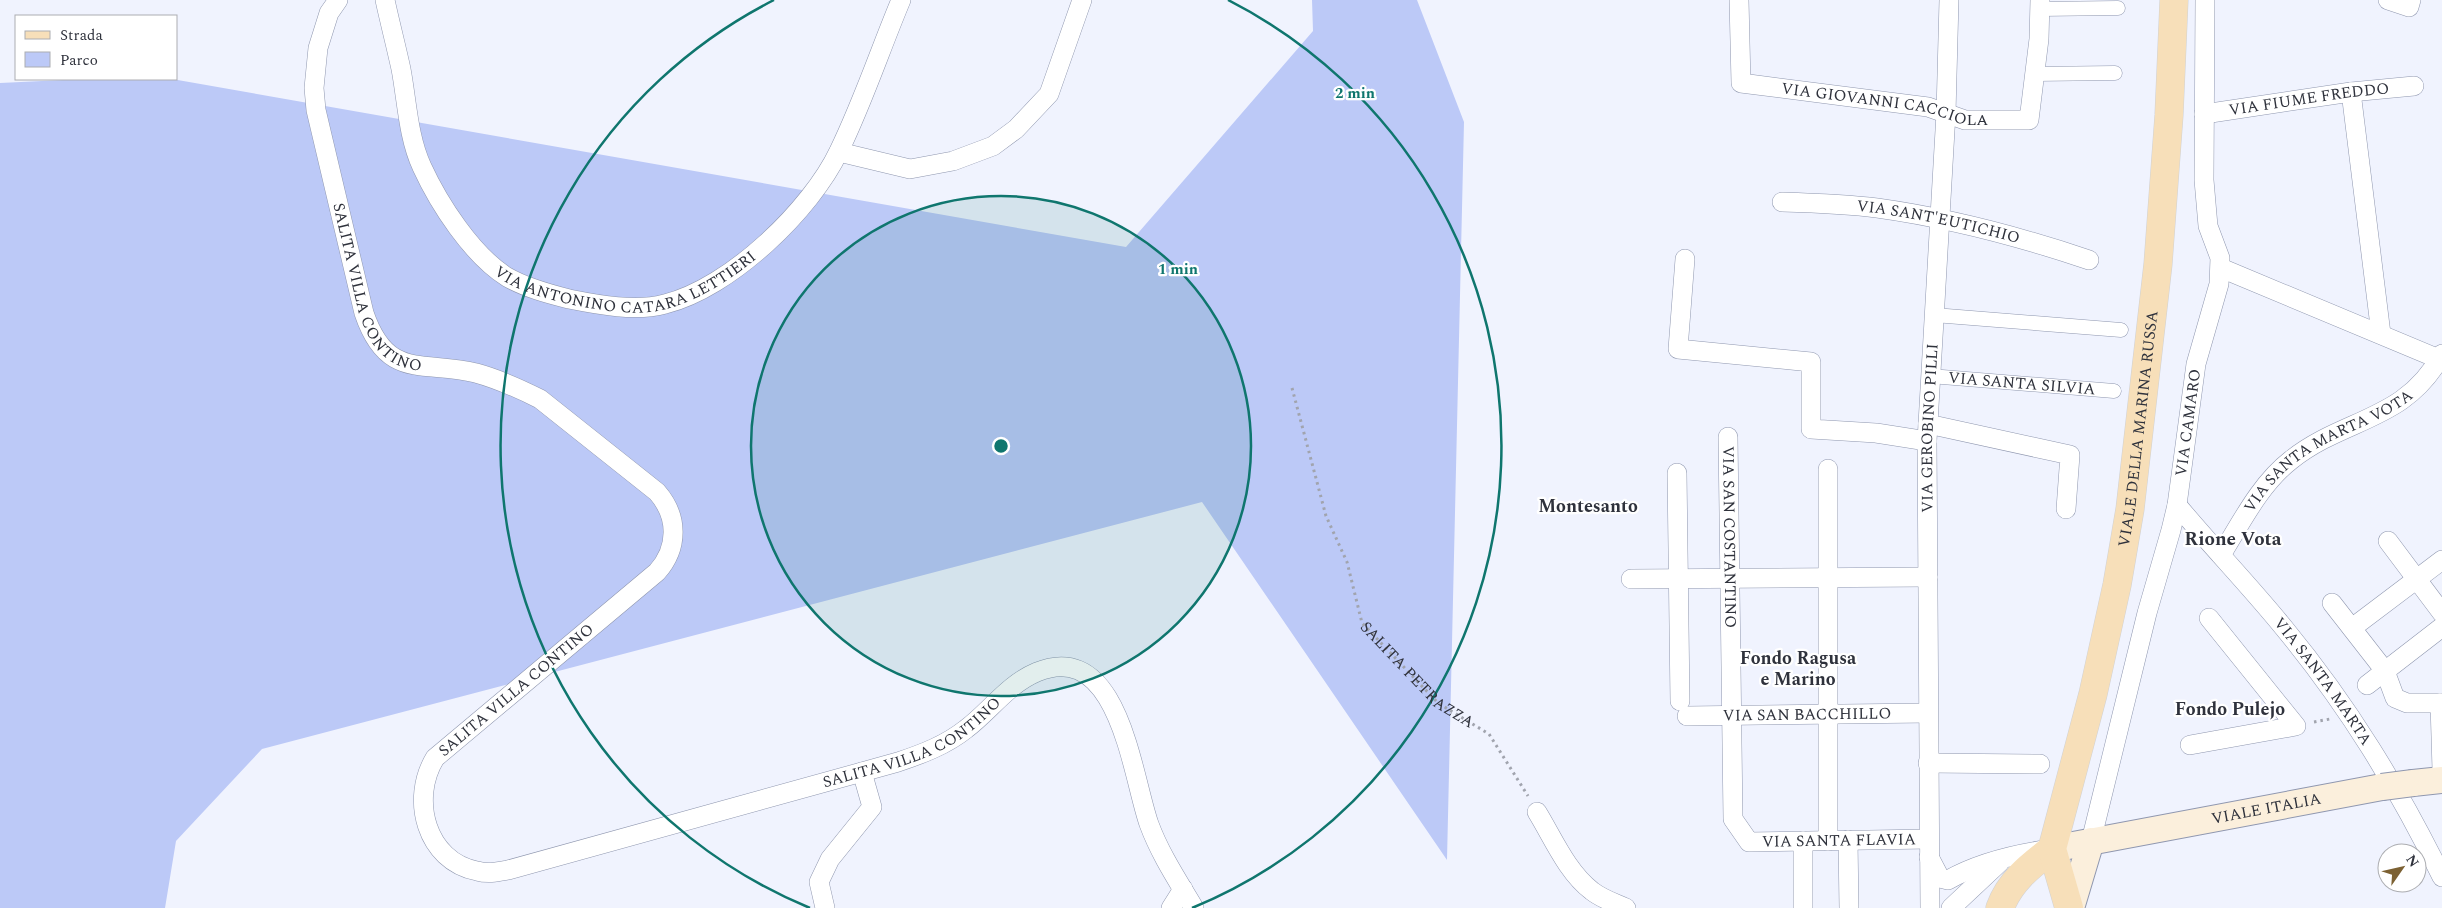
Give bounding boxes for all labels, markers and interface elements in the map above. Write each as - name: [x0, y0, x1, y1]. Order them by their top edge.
- legend: [15, 15, 178, 80]
- text: Strada: [60, 24, 103, 47]
- text: Parco: [60, 49, 98, 72]
- street label: VIA GIOVANNI CACCIOLA: [1780, 76, 1988, 132]
- street label: VIA FIUME FREDDO: [2227, 76, 2390, 122]
- text: 2 min: [1335, 82, 1375, 105]
- street label: VIA SANT'EUTICHIO: [1856, 194, 2023, 250]
- street label: SALITA VILLA CONTINO: [326, 200, 424, 378]
- street label: VIA ANTONINO CATARA LETTIERI: [485, 239, 765, 273]
- text: VIA ANTONINO CATARA LETTIERI: [489, 245, 761, 320]
- text: 1 min: [1158, 258, 1198, 281]
- street label: VIALE DELLA MARINA RUSSA: [2112, 309, 2165, 549]
- street label: VIA GEROBINO PILLI: [1915, 343, 1945, 513]
- street label: VIA SANTA SILVIA: [1947, 366, 2096, 401]
- street label: VIA CAMARO: [2169, 367, 2207, 478]
- street label: VIA SANTA MARTA VOTA: [2238, 384, 2418, 517]
- centre of rings: [992, 437, 1010, 455]
- street label: VIA SAN COSTANTINO: [1716, 446, 1743, 628]
- district label: Montesanto: [1538, 493, 1638, 520]
- district label: Rione Vota: [2184, 525, 2282, 554]
- street label: VIA SANTA MARTA: [2268, 612, 2378, 750]
- street label: SALITA PETRAZZA: [1354, 616, 1479, 734]
- street label: SALITA VILLA CONTINO: [433, 618, 599, 762]
- district label: Fondo Ragusa e Marino: [1740, 645, 1857, 693]
- street label: SALITA VILLA CONTINO: [820, 691, 1006, 794]
- district label: Fondo Pulejo: [2175, 696, 2285, 723]
- street label: VIA SAN BACCHILLO: [1723, 701, 1891, 728]
- street label: VIALE ITALIA: [2209, 787, 2323, 831]
- street label: VIA SANTA FLAVIA: [1762, 827, 1916, 854]
- north arrow: [2377, 843, 2427, 893]
- text: N: [2400, 850, 2424, 872]

